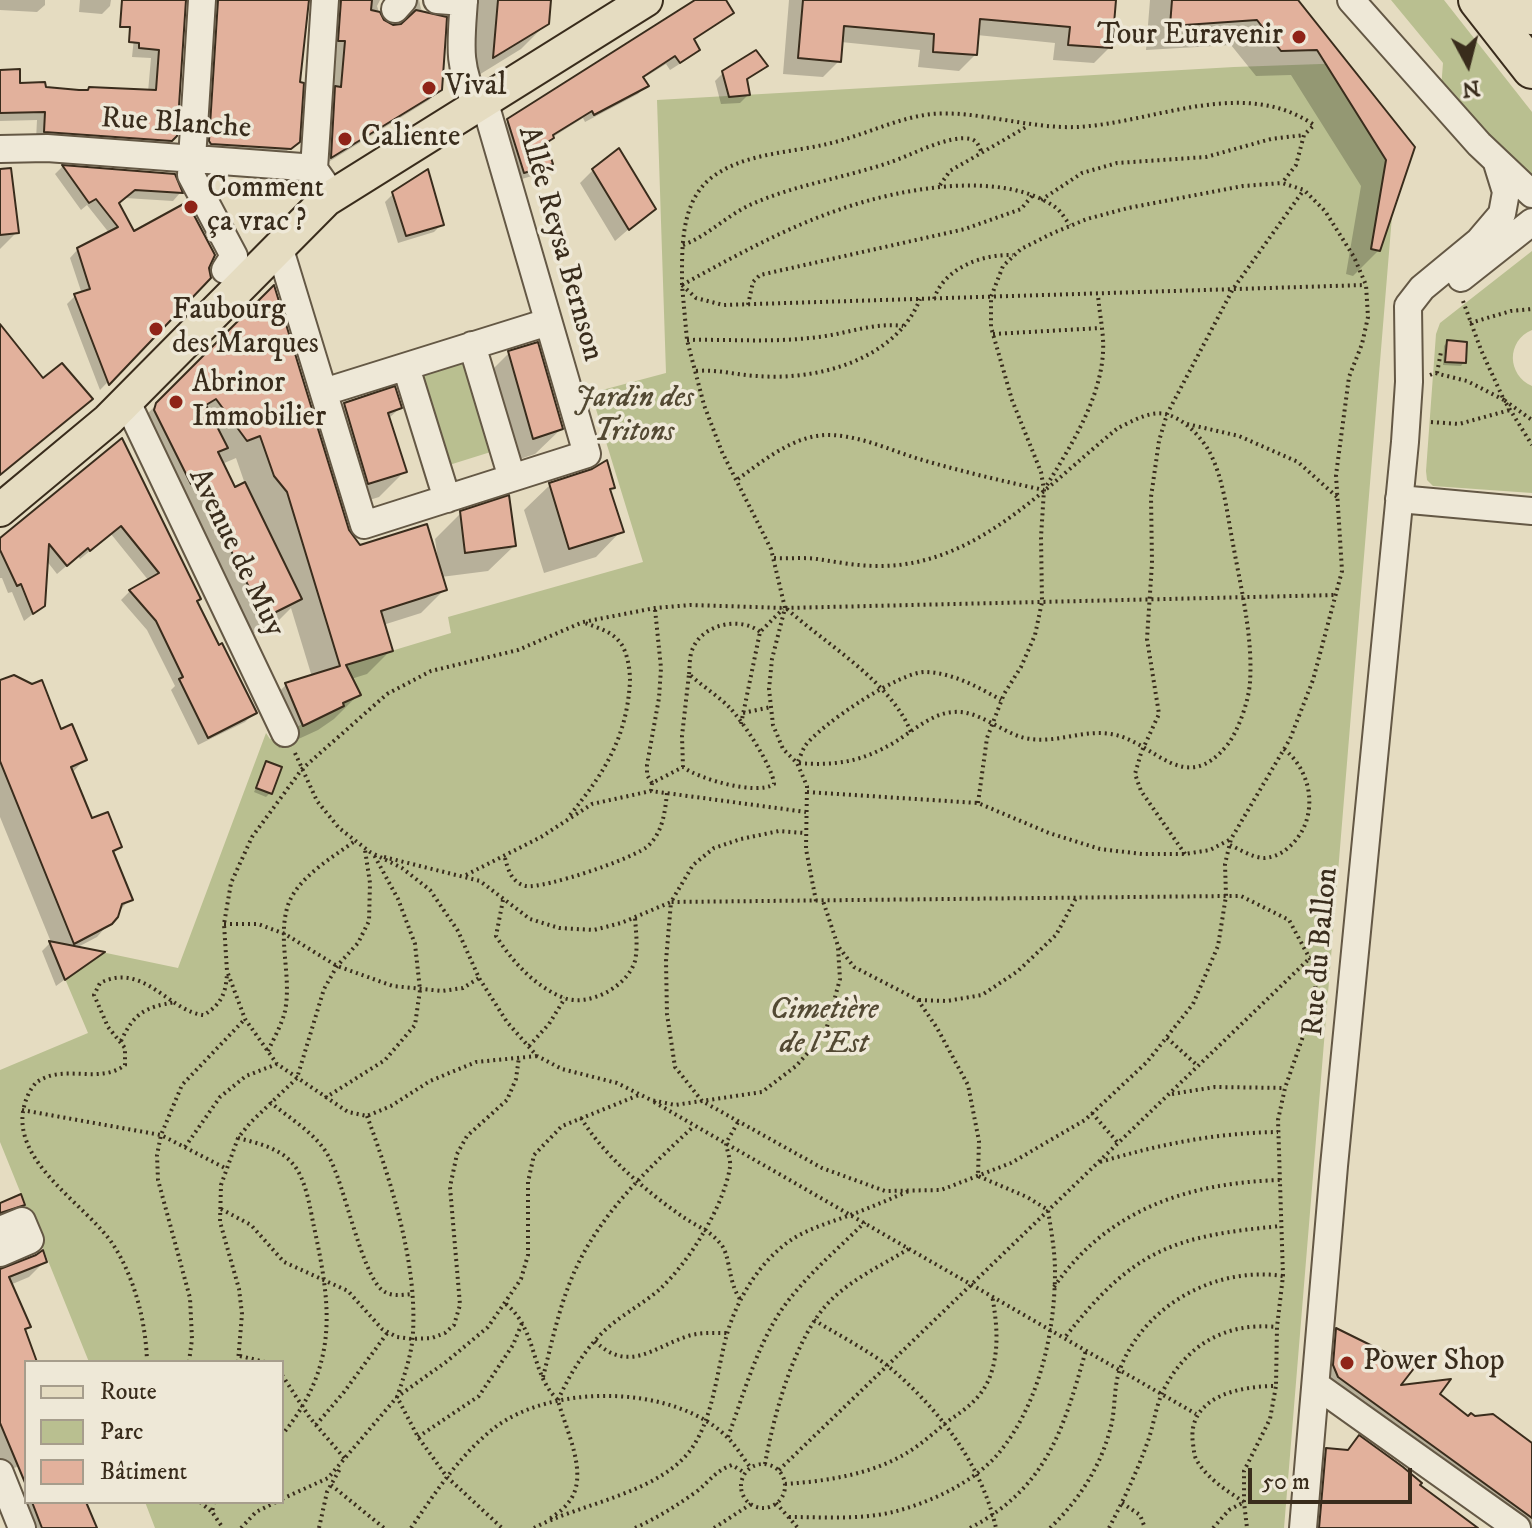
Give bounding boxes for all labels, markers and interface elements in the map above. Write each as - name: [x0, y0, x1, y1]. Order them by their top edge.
- place label: Tour Euravenir: [1097, 19, 1283, 55]
- north arrow: [1428, 24, 1508, 104]
- marker: Tour Euravenir: [1290, 28, 1308, 46]
- place label: Vival: [445, 70, 506, 106]
- text: N: [1460, 74, 1482, 103]
- marker: Vival: [420, 79, 438, 97]
- street label: Rue Blanche: [100, 102, 252, 148]
- place label: Caliente: [361, 121, 460, 157]
- street label: Allée Reysa Bernson: [508, 122, 610, 366]
- marker: Caliente: [336, 130, 354, 148]
- place label: Comment ça vrac ?: [207, 172, 324, 242]
- marker: Comment ça vrac ?: [182, 198, 200, 216]
- place label: Faubourg des Marques: [172, 294, 319, 364]
- marker: Faubourg des Marques: [147, 320, 165, 338]
- place label: Abrinor Immobilier: [192, 367, 326, 438]
- park label: Jardin des Tritons: [574, 382, 694, 452]
- marker: Abrinor Immobilier: [167, 393, 185, 411]
- street label: Avenue de Muy: [179, 463, 291, 643]
- street label: Rue du Ballon: [1297, 866, 1347, 1038]
- park label: Cimetière de l'Est: [770, 994, 878, 1064]
- place label: Power Shop: [1363, 1345, 1505, 1381]
- marker: Power Shop: [1338, 1354, 1356, 1372]
- legend: [24, 1360, 284, 1504]
- text: Route: [100, 1377, 157, 1407]
- text: Parc: [100, 1417, 143, 1447]
- scale bar: [1252, 1452, 1416, 1502]
- text: Bâtiment: [100, 1457, 187, 1487]
- text: 50 m: [1262, 1467, 1310, 1497]

